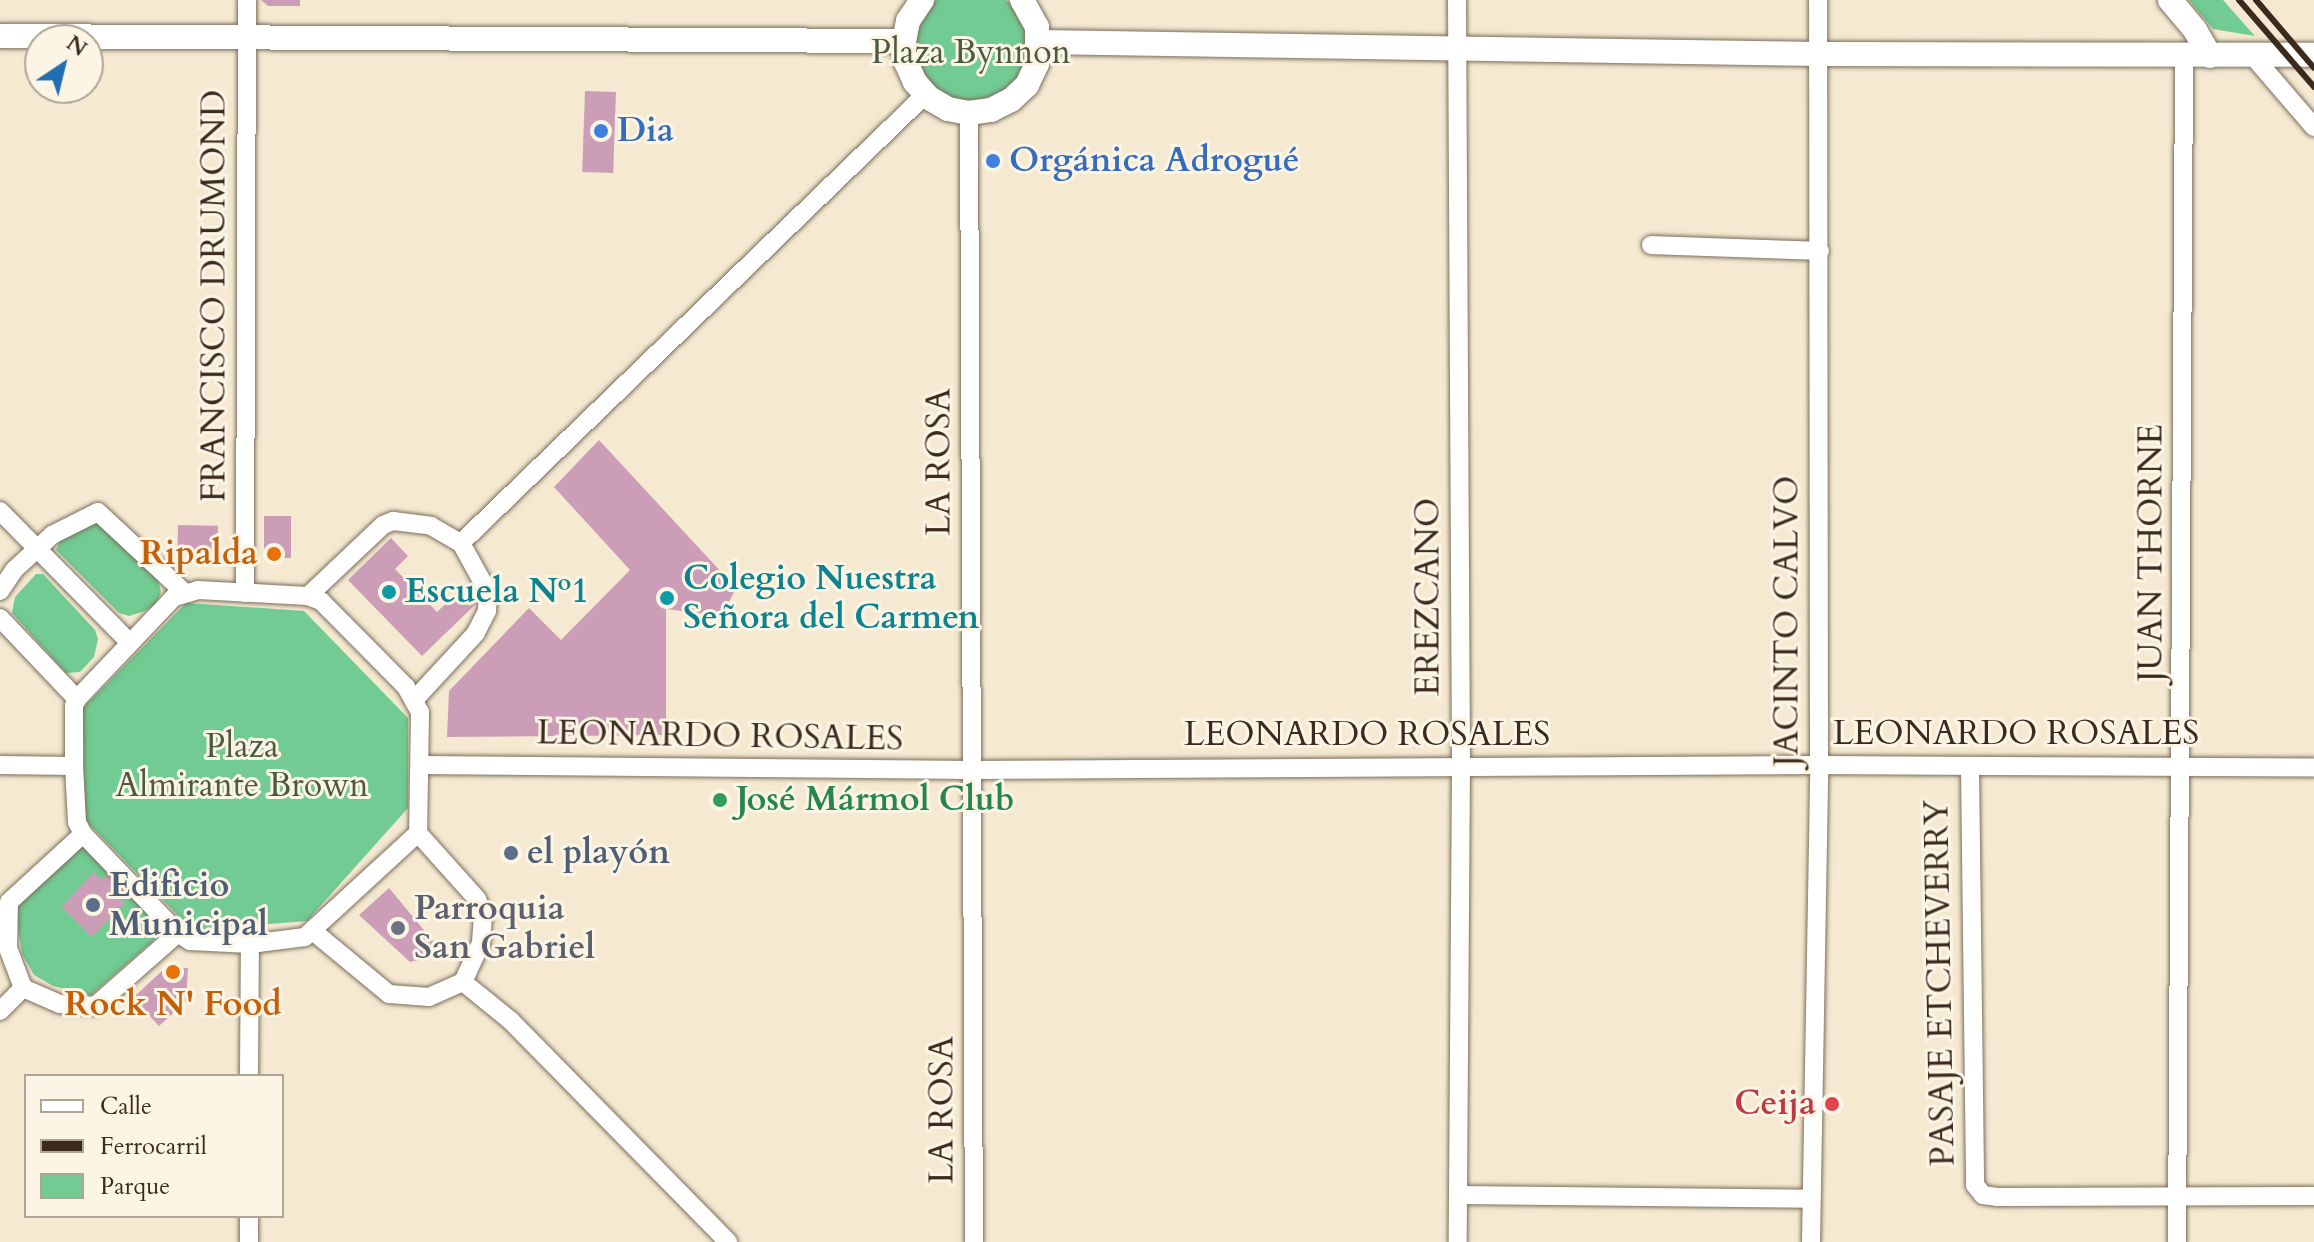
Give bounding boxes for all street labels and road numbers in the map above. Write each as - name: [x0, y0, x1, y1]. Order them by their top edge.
- street label: FRANCISCO DRUMOND: [194, 90, 234, 502]
- street label: LA ROSA: [919, 388, 959, 536]
- street label: JUAN THORNE: [2131, 424, 2171, 682]
- street label: JACINTO CALVO: [1767, 476, 1807, 766]
- street label: EREZCANO: [1408, 498, 1448, 696]
- street label: LEONARDO ROSALES: [536, 712, 904, 760]
- street label: LEONARDO ROSALES: [1833, 714, 2199, 754]
- street label: LEONARDO ROSALES: [1184, 715, 1550, 755]
- street label: PASAJE ETCHEVERRY: [1916, 799, 1964, 1167]
- street label: LA ROSA: [922, 1036, 962, 1184]

